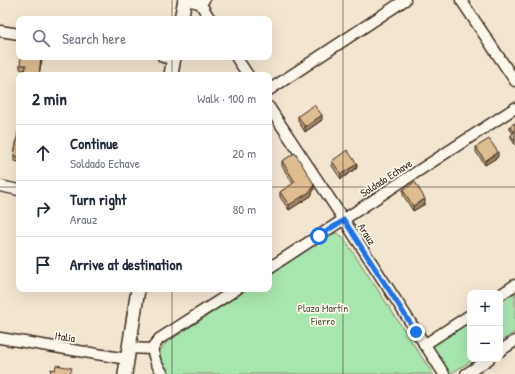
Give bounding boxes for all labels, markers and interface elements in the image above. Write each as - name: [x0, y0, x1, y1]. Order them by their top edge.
- search box: [16, 16, 272, 60]
- icon: search: [30, 27, 52, 49]
- text: Search here: [62, 28, 126, 49]
- text: 2 min: [32, 87, 67, 110]
- text: Walk · 100 m: [197, 89, 256, 107]
- text: Continue: [70, 133, 118, 154]
- icon: ahead: [32, 142, 54, 164]
- text: 20 m: [232, 144, 256, 162]
- text: Soldado Echave: [70, 154, 140, 172]
- street label: Soldado Echave: [357, 156, 415, 200]
- text: Turn right: [70, 189, 126, 210]
- icon: right: [32, 198, 54, 220]
- text: 80 m: [233, 200, 256, 218]
- text: Arauz: [70, 210, 97, 228]
- street label: Arauz: [355, 221, 379, 248]
- route start: [310, 227, 328, 245]
- icon: arrive: [32, 254, 54, 276]
- text: Arrive at destination: [70, 254, 182, 275]
- map controls: [467, 290, 503, 362]
- button: +: [467, 290, 503, 326]
- park label: Plaza Martín Fierro: [298, 301, 348, 328]
- route end: [407, 323, 425, 341]
- button: −: [467, 326, 503, 362]
- street label: Italia: [54, 328, 77, 346]

